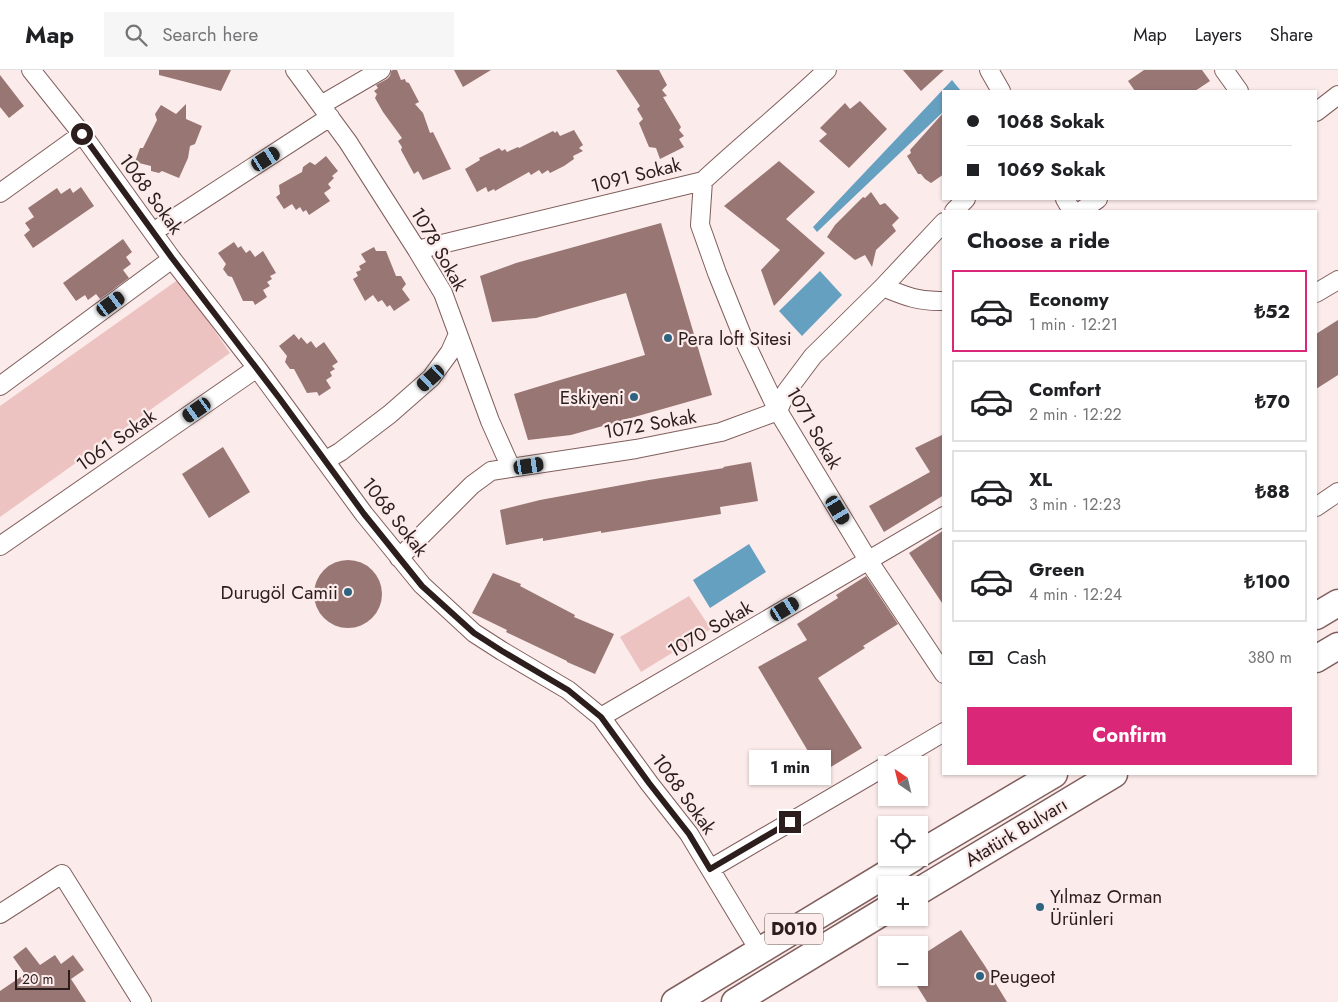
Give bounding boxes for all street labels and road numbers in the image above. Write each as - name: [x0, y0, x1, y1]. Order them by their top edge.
- street label: 1068 Sokak: [113, 148, 190, 240]
- street label: 1091 Sokak: [588, 151, 684, 199]
- street label: 1078 Sokak: [404, 202, 474, 296]
- street label: 1071 Sokak: [780, 382, 849, 475]
- street label: 1061 Sokak: [71, 402, 162, 477]
- street label: 1072 Sokak: [602, 403, 699, 445]
- street label: 1068 Sokak: [356, 472, 435, 563]
- street label: 1070 Sokak: [663, 594, 758, 664]
- street label: 1068 Sokak: [646, 748, 723, 840]
- street label: Atatürk Bulvarı: [960, 791, 1072, 873]
- road number: D010: [765, 914, 823, 944]

